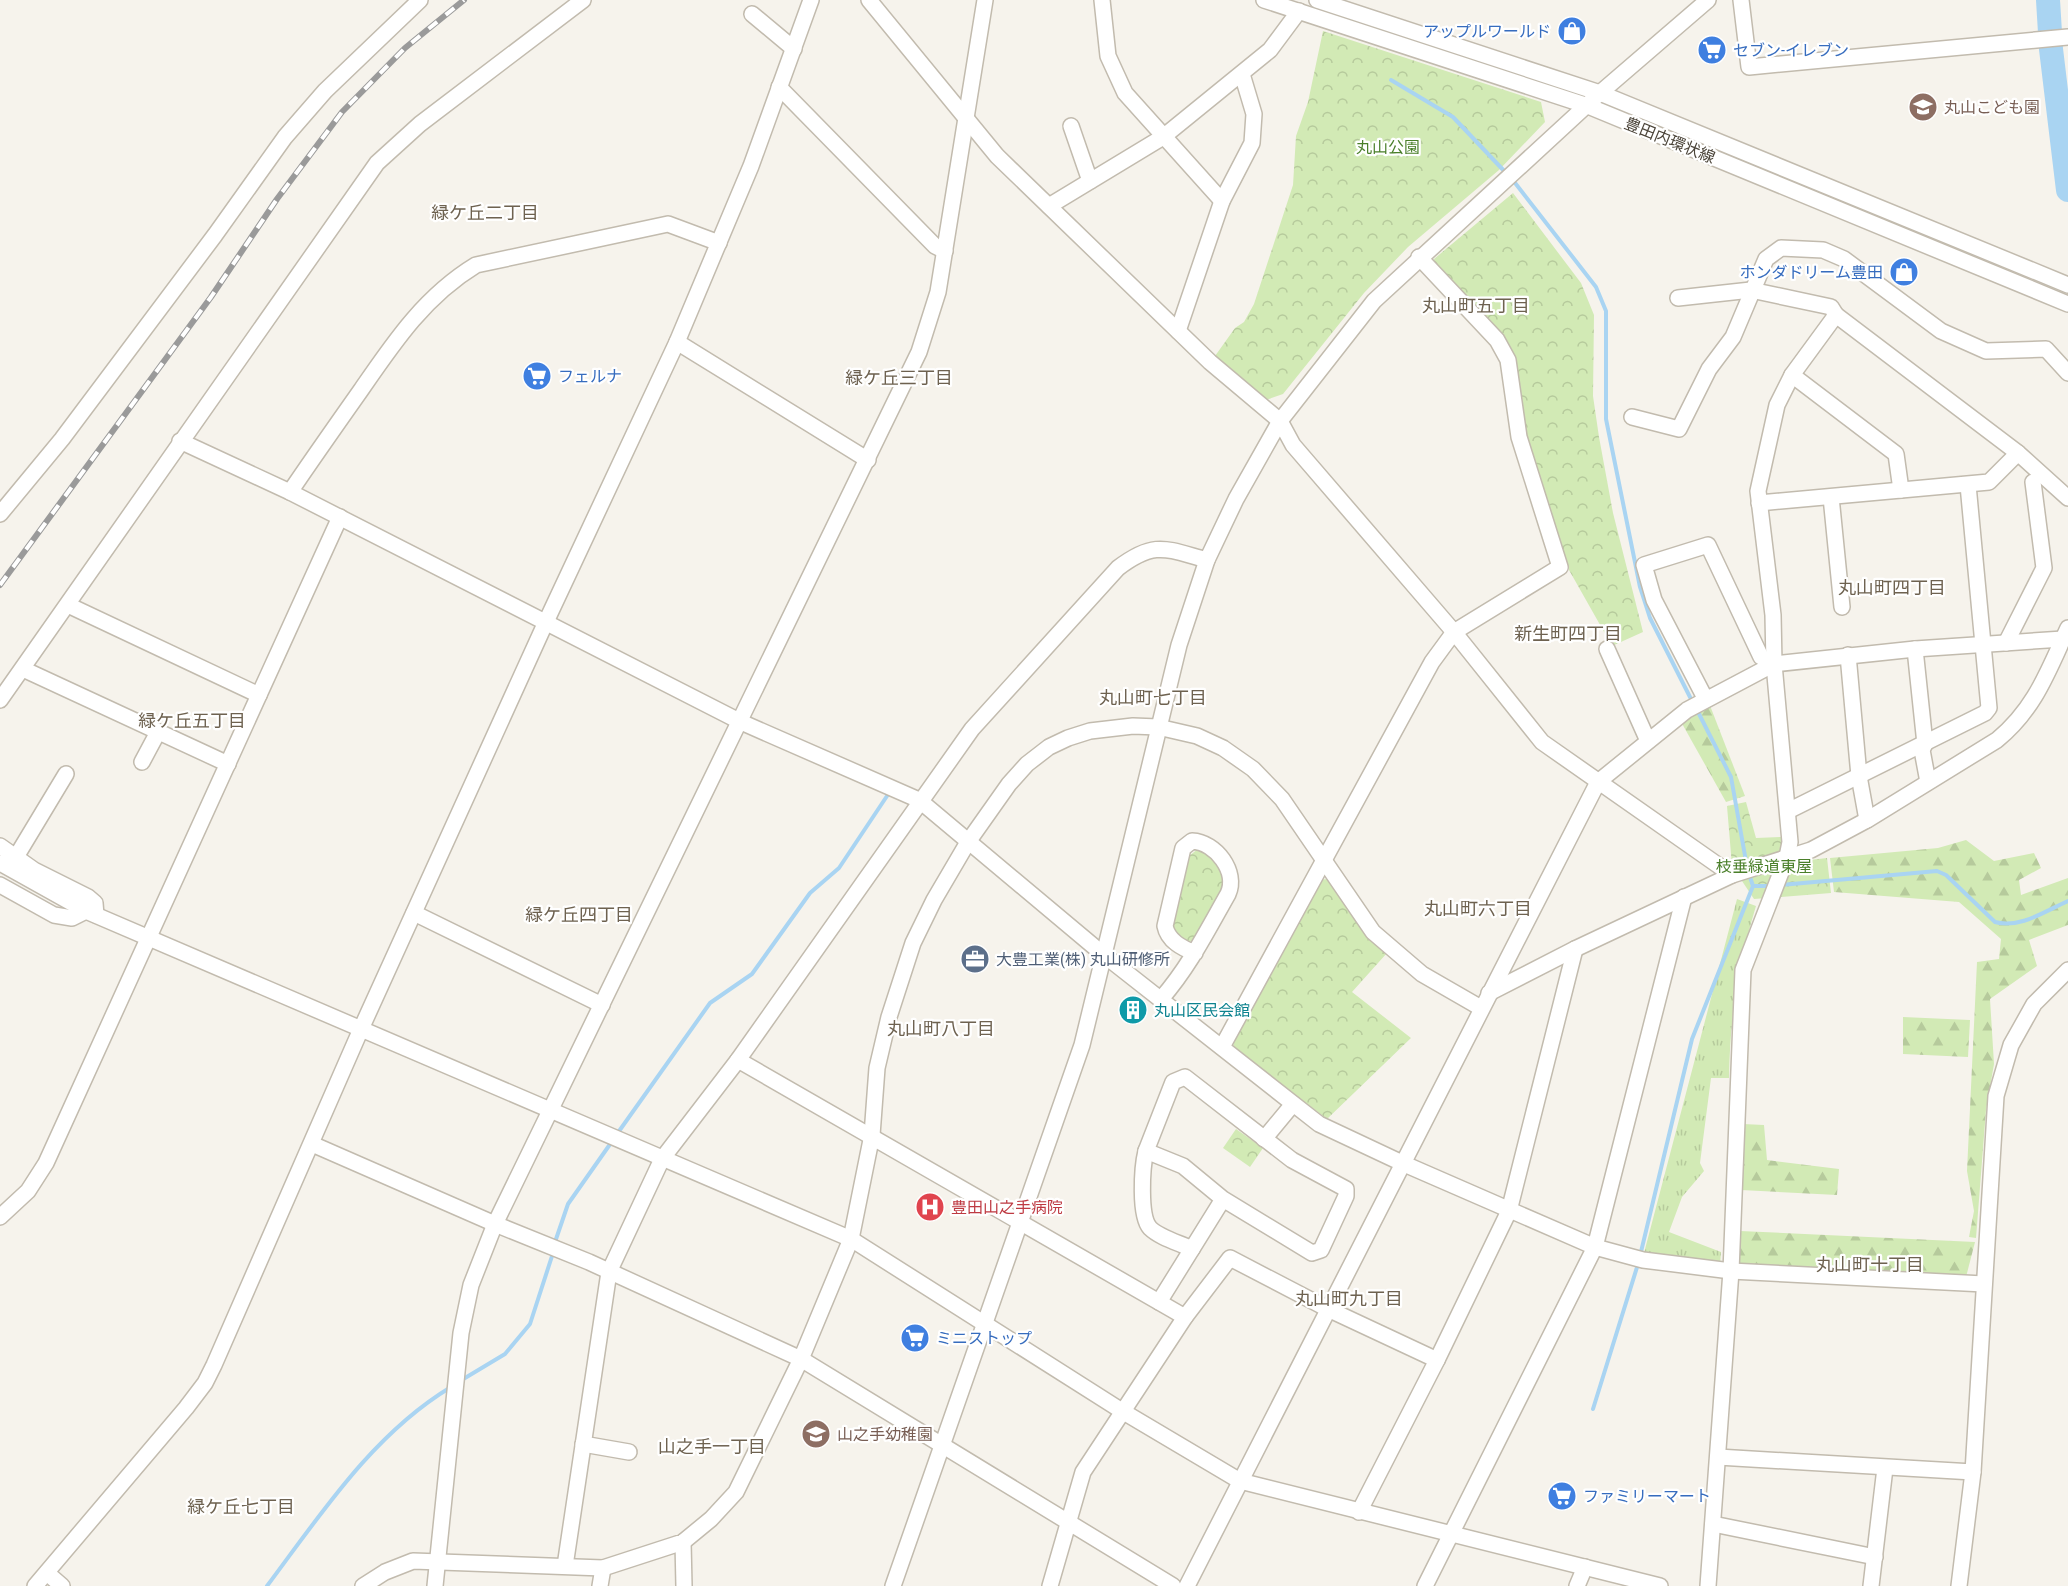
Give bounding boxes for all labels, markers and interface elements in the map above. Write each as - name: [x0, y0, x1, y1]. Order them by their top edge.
- shop icon: アップルワールド: [1556, 15, 1588, 47]
- place label: アップルワールド: [1423, 22, 1551, 41]
- supermarket icon: セブン-イレブン: [1696, 34, 1728, 66]
- place label: セブン-イレブン: [1733, 41, 1849, 60]
- school or university icon: 丸山こども園: [1907, 91, 1939, 123]
- place label: 丸山こども園: [1944, 98, 2040, 117]
- street label: 豊田内環状線: [1622, 114, 1718, 167]
- park label: 丸山公園: [1356, 138, 1420, 157]
- district label: 緑ケ丘二丁目: [431, 202, 539, 223]
- shop icon: ホンダドリーム豊田: [1888, 256, 1920, 288]
- place label: ホンダドリーム豊田: [1739, 263, 1883, 282]
- district label: 丸山町五丁目: [1422, 295, 1530, 316]
- supermarket icon: フェルナ: [521, 360, 553, 392]
- place label: フェルナ: [558, 367, 622, 386]
- district label: 緑ケ丘三丁目: [845, 367, 953, 388]
- district label: 丸山町四丁目: [1838, 577, 1946, 598]
- district label: 新生町四丁目: [1514, 623, 1622, 644]
- district label: 丸山町七丁目: [1099, 687, 1207, 708]
- district label: 緑ケ丘五丁目: [138, 710, 246, 731]
- park label: 枝垂緑道東屋: [1716, 857, 1812, 876]
- district label: 丸山町六丁目: [1424, 898, 1532, 919]
- district label: 緑ケ丘四丁目: [525, 904, 633, 925]
- office icon: 大豊工業(株) 丸山研修所: [959, 943, 991, 975]
- place label: 大豊工業(株) 丸山研修所: [996, 950, 1170, 969]
- building icon: 丸山区民会館: [1117, 994, 1149, 1026]
- place label: 丸山区民会館: [1154, 1001, 1250, 1020]
- district label: 丸山町八丁目: [887, 1018, 995, 1039]
- hospital icon: 豊田山之手病院: [914, 1191, 946, 1223]
- place label: 豊田山之手病院: [951, 1198, 1063, 1217]
- district label: 丸山町十丁目: [1816, 1254, 1924, 1275]
- district label: 丸山町九丁目: [1295, 1288, 1403, 1309]
- supermarket icon: ミニストップ: [899, 1322, 931, 1354]
- place label: ミニストップ: [936, 1329, 1032, 1348]
- school or university icon: 山之手幼稚園: [800, 1418, 832, 1450]
- place label: 山之手幼稚園: [837, 1425, 933, 1444]
- district label: 山之手一丁目: [658, 1436, 766, 1457]
- supermarket icon: ファミリーマート: [1546, 1480, 1578, 1512]
- place label: ファミリーマート: [1583, 1487, 1711, 1506]
- district label: 緑ケ丘七丁目: [187, 1496, 295, 1517]

